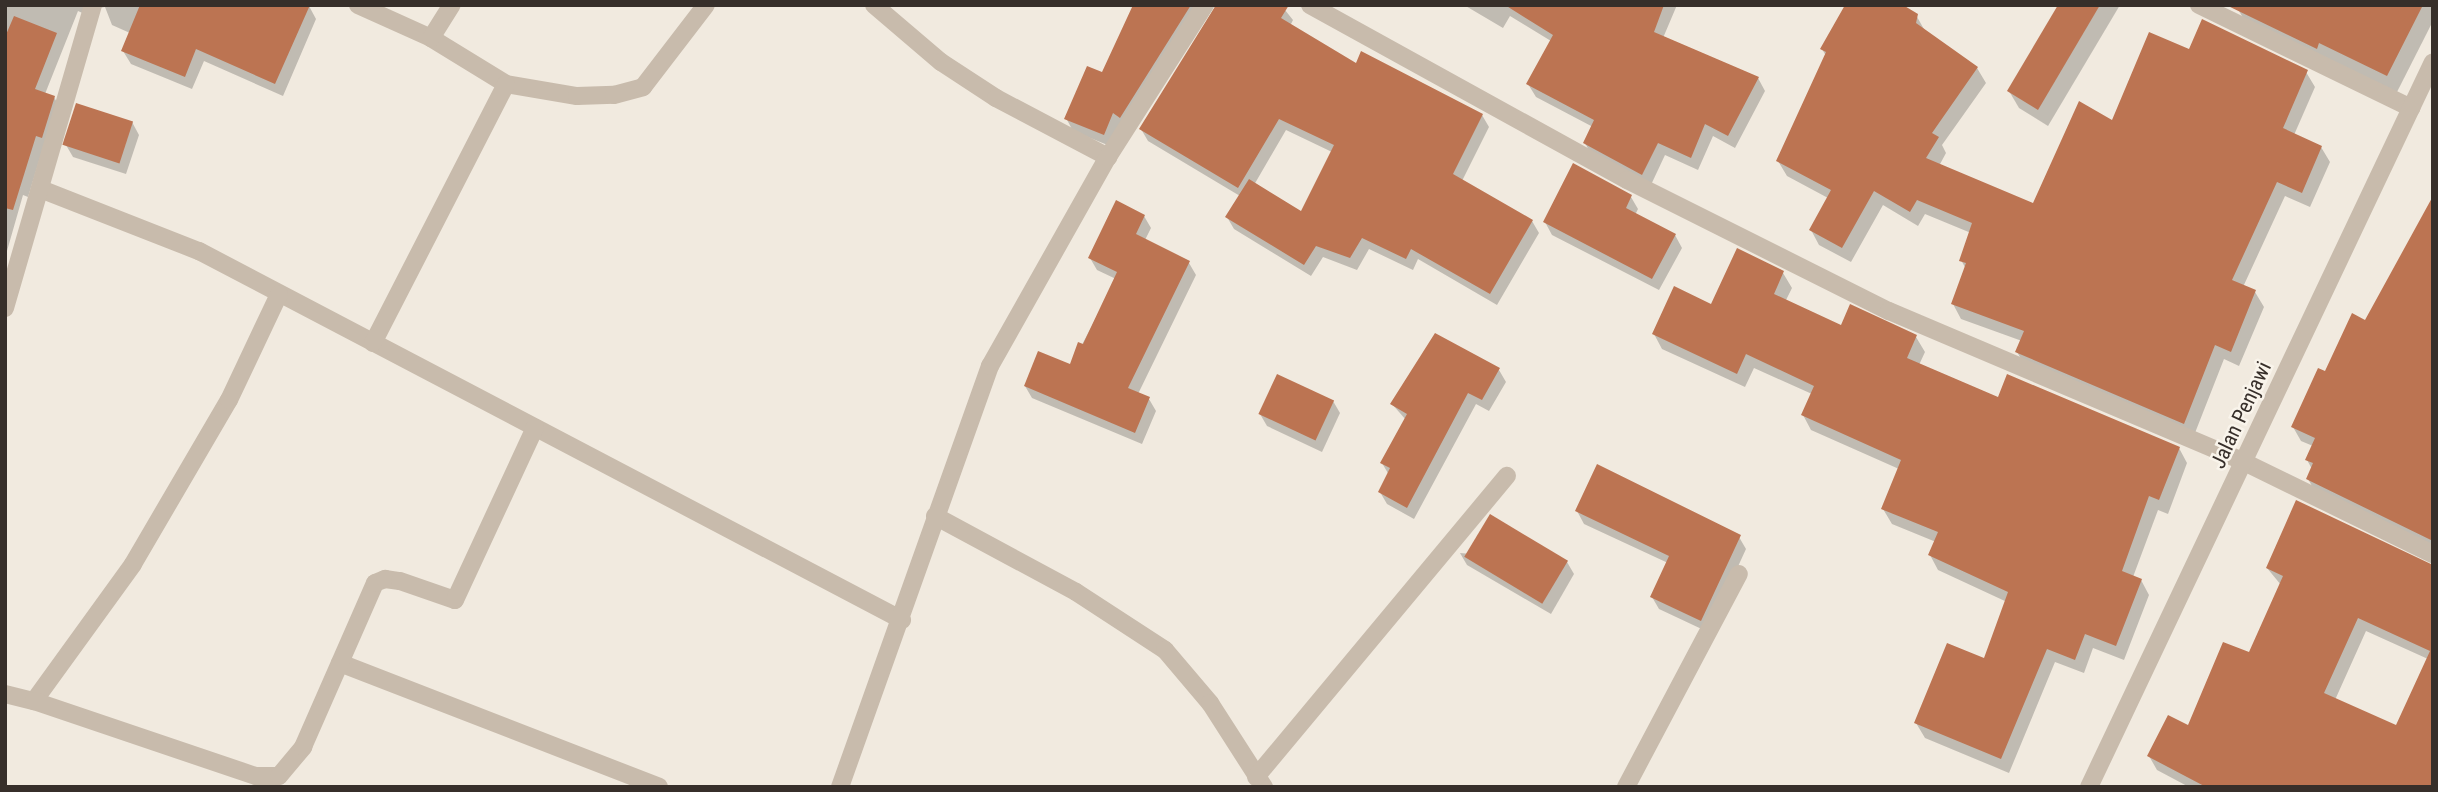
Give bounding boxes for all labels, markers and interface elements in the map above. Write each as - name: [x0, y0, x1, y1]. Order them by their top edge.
- street label: Jalan Penjawi: [2205, 358, 2277, 472]

